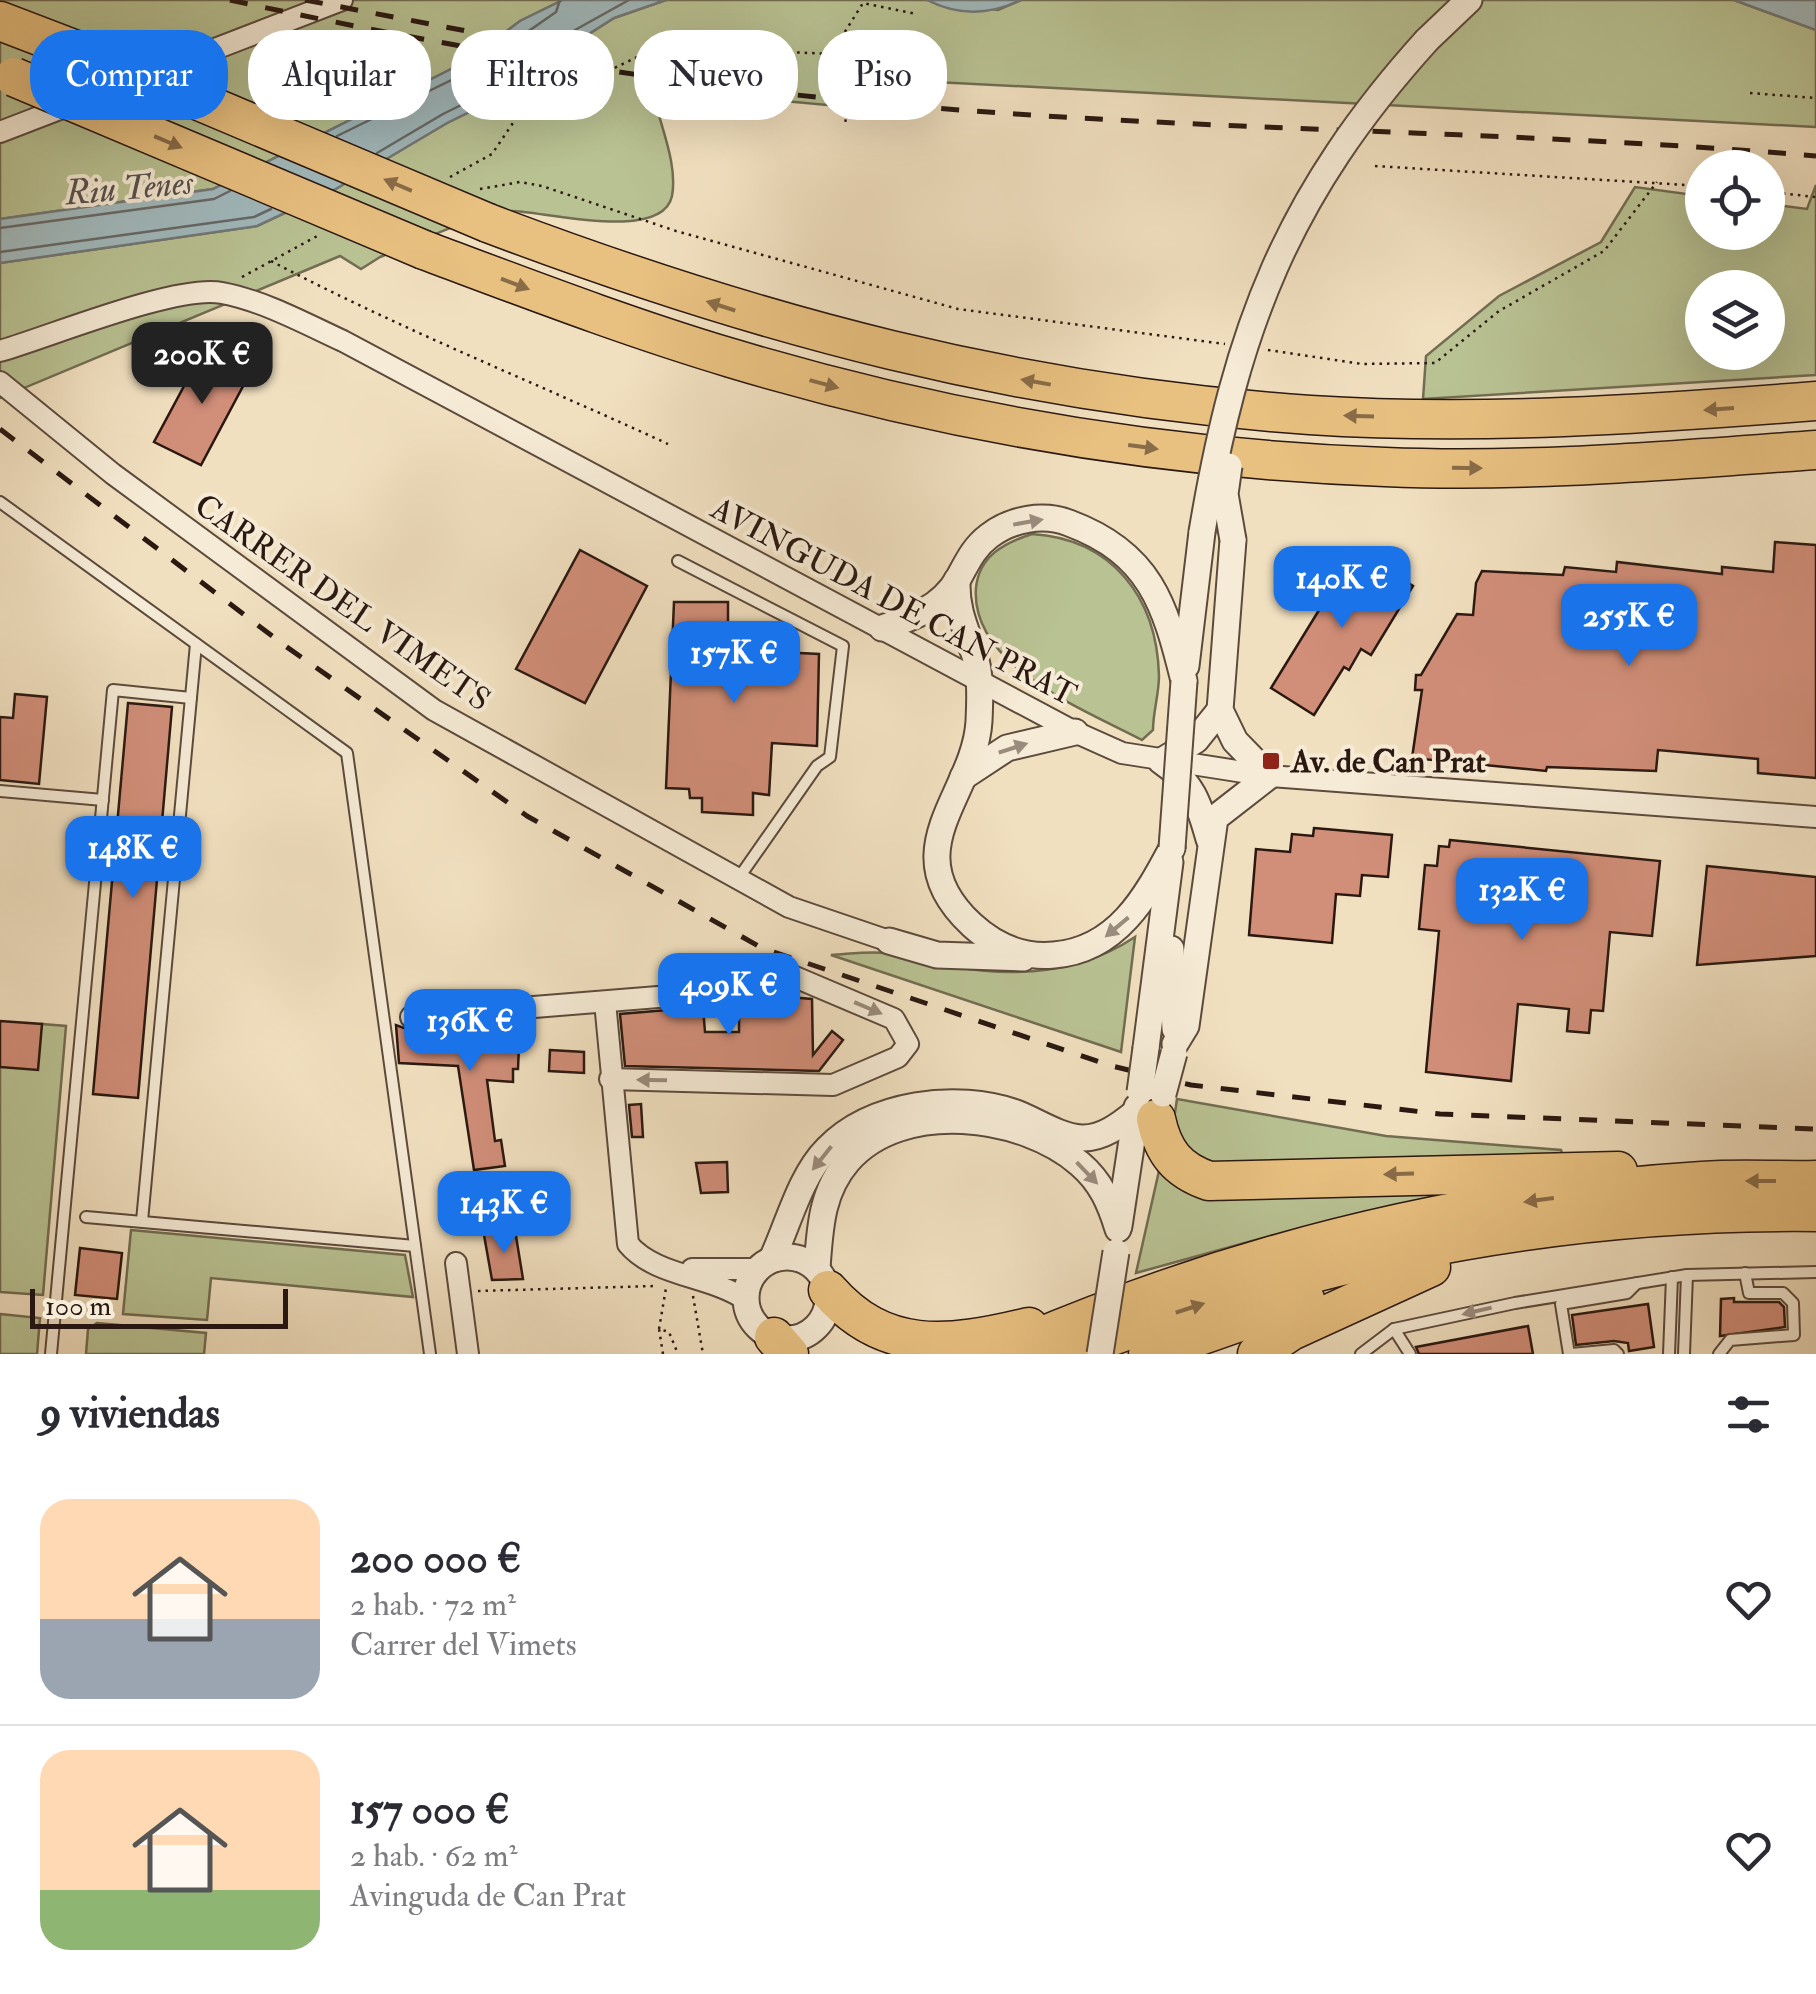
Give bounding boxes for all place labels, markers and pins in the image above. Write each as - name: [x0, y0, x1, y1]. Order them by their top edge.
- pin: 200K €: [121, 322, 283, 407]
- pin: 140K €: [1261, 546, 1423, 631]
- pin: 255K €: [1548, 584, 1710, 669]
- pin: 157K €: [653, 621, 815, 706]
- place label: Av. de Can Prat: [1289, 742, 1486, 782]
- marker: Av. de Can Prat: [1260, 750, 1282, 772]
- pin: 148K €: [52, 816, 214, 901]
- pin: 132K €: [1441, 858, 1603, 943]
- pin: 409K €: [648, 953, 810, 1038]
- pin: 136K €: [389, 989, 551, 1074]
- pin: 143K €: [423, 1171, 585, 1256]

